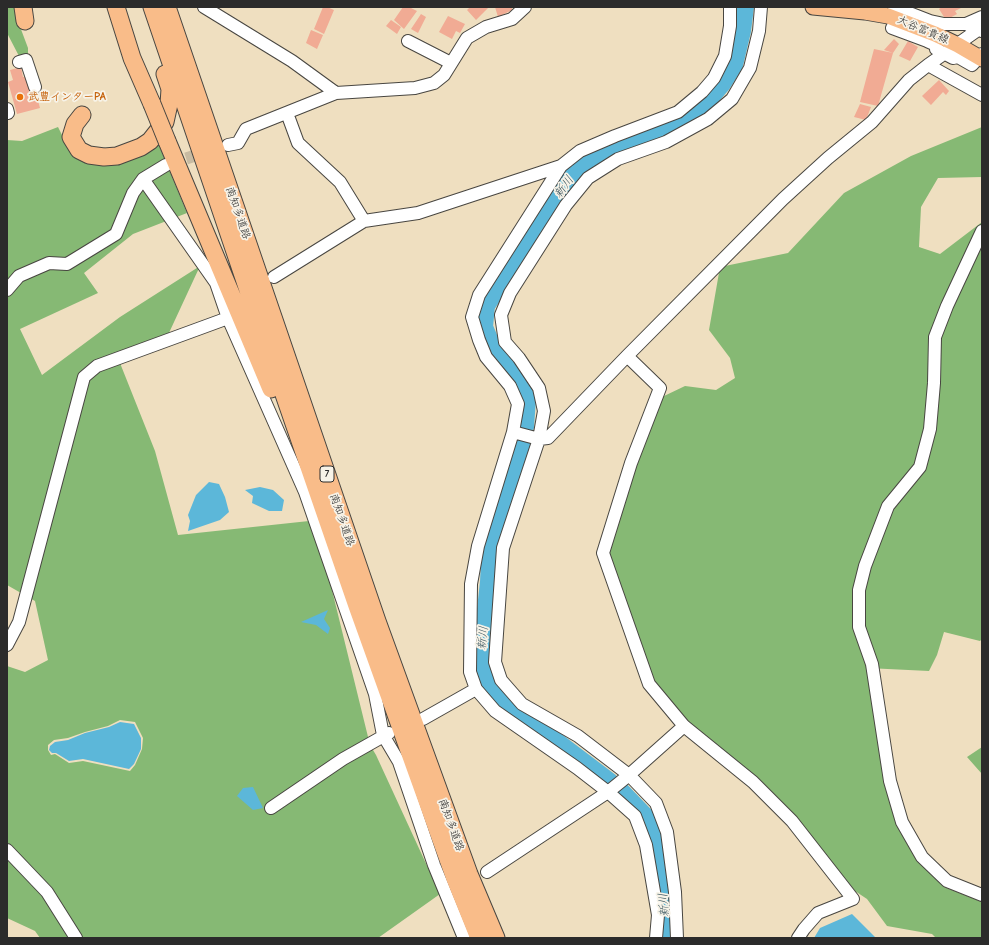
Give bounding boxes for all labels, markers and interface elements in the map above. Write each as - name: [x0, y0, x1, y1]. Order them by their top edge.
- street label: 大谷富貴線: [895, 13, 951, 47]
- place label: 武豊インターPA: [28, 90, 106, 104]
- marker: 武豊インターPA: [15, 92, 25, 102]
- water label: 新川: [551, 173, 577, 201]
- street label: 南知多道路: [223, 185, 253, 241]
- road number: 7: [320, 466, 334, 482]
- street label: 南知多道路: [327, 492, 357, 548]
- water label: 新川: [475, 625, 491, 651]
- street label: 南知多道路: [435, 797, 467, 853]
- water label: 新川: [656, 892, 672, 918]

